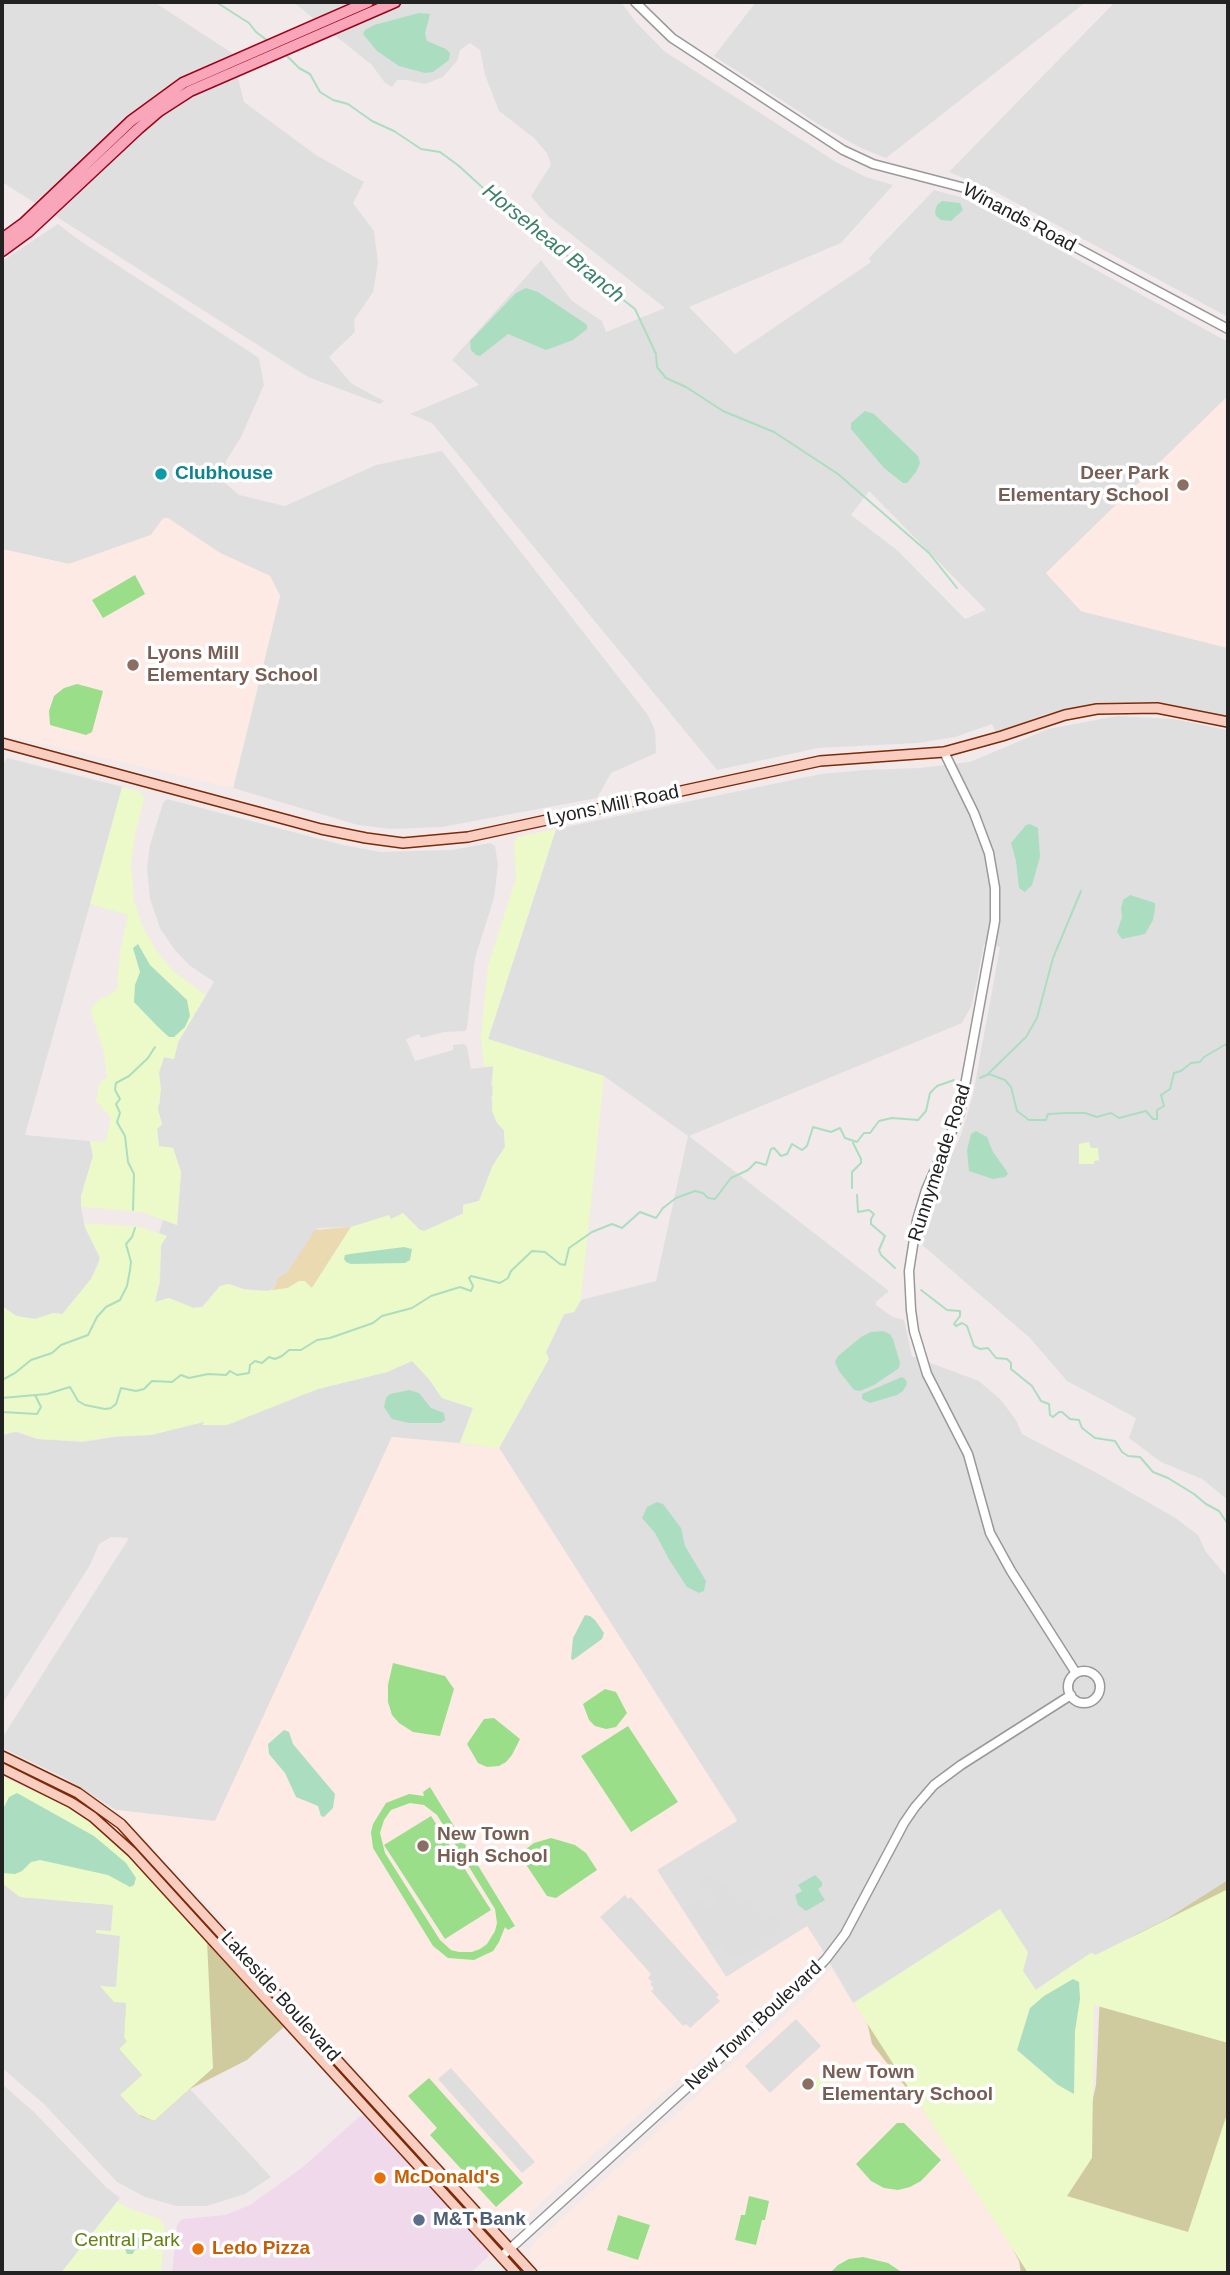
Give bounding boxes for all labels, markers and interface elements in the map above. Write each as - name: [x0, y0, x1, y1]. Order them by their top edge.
- water label: Horsehead Branch: [477, 179, 629, 309]
- street label: Winands Road: [959, 179, 1079, 257]
- place label: Clubhouse: [175, 463, 273, 485]
- place label: Deer Park Elementary School: [998, 463, 1169, 507]
- marker: Clubhouse: [153, 466, 169, 482]
- marker: Deer Park Elementary School: [1175, 477, 1191, 493]
- place label: Lyons Mill Elementary School: [147, 643, 318, 687]
- marker: Lyons Mill Elementary School: [125, 657, 141, 673]
- street label: Lyons Mill Road: [545, 781, 681, 831]
- street label: Runnymeade Road: [904, 1082, 976, 1244]
- place label: New Town High School: [437, 1824, 548, 1868]
- marker: New Town High School: [415, 1838, 431, 1854]
- street label: Lakeside Boulevard: [216, 1927, 344, 2067]
- street label: New Town Boulevard: [681, 1957, 827, 2095]
- place label: New Town Elementary School: [822, 2062, 993, 2106]
- marker: New Town Elementary School: [800, 2076, 816, 2092]
- place label: McDonald's: [394, 2167, 500, 2189]
- marker: McDonald's: [372, 2170, 388, 2186]
- place label: M&T Bank: [433, 2209, 526, 2231]
- marker: M&T Bank: [411, 2212, 427, 2228]
- park label: Central Park: [74, 2230, 180, 2252]
- place label: Ledo Pizza: [212, 2238, 310, 2260]
- marker: Ledo Pizza: [190, 2241, 206, 2257]

